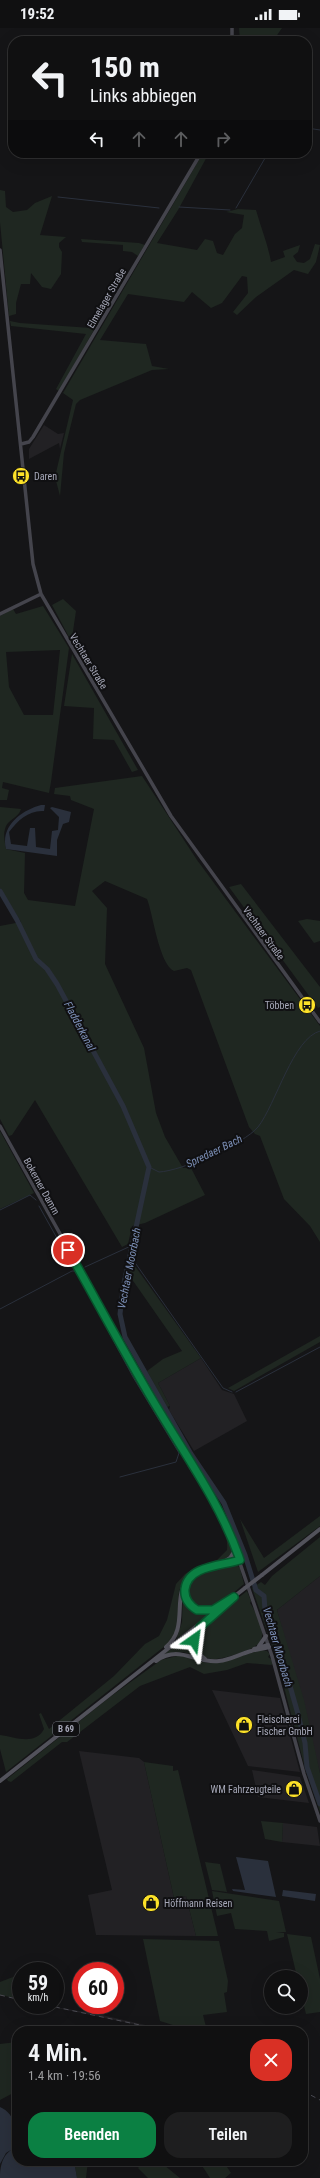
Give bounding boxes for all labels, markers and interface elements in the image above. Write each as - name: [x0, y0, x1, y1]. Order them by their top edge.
- text: 19:52: [20, 5, 54, 23]
- text: 150 m: [90, 51, 160, 84]
- icon: left: [24, 52, 76, 104]
- text: Links abbiegen: [90, 85, 197, 106]
- icon: left: [86, 128, 108, 150]
- icon: ahead: [128, 128, 150, 150]
- icon: ahead: [170, 128, 192, 150]
- icon: right: [212, 128, 234, 150]
- street label: Elmelager Straße: [85, 266, 128, 330]
- bus stop icon: Daren: [11, 466, 31, 486]
- place label: Daren: [34, 471, 57, 482]
- street label: Vechtaer Straße: [68, 631, 110, 691]
- street label: Vechtaer Straße: [241, 905, 287, 962]
- bus stop icon: Többen: [297, 995, 317, 1015]
- water label: Fladderkanal: [61, 999, 98, 1054]
- place label: Többen: [265, 1000, 294, 1011]
- water label: Spredaer Bach: [184, 1132, 245, 1171]
- street label: Bokerner Damm: [21, 1156, 62, 1216]
- water label: Vechtaer Moorbach: [115, 1226, 144, 1310]
- pin: [51, 1233, 85, 1267]
- icon: arrive: [57, 1239, 79, 1261]
- water label: Vechtaer Moorbach: [260, 1606, 295, 1689]
- position arrow: [173, 1619, 215, 1661]
- place label: Fleischerei Fischer GmbH: [257, 1714, 313, 1737]
- shop icon: Fleischerei Fischer GmbH: [234, 1715, 254, 1735]
- road number: B 69: [53, 1722, 79, 1736]
- shop icon: WM Fahrzeugteile: [284, 1779, 304, 1799]
- place label: WM Fahrzeugteile: [211, 1784, 281, 1795]
- shop icon: Höffmann Reisen: [141, 1893, 161, 1913]
- place label: Höffmann Reisen: [164, 1898, 232, 1909]
- speed limit sign: 60: [72, 1962, 124, 2014]
- map controls: [264, 1970, 308, 2014]
- button: search: [264, 1970, 308, 2014]
- text: 59: [28, 1971, 48, 1995]
- text: km/h: [28, 1992, 48, 2003]
- text: 4 Min.: [28, 2039, 88, 2067]
- button: close: [250, 2039, 292, 2081]
- text: 1.4 km · 19:56: [28, 2068, 101, 2083]
- button: Beenden: [28, 2112, 156, 2158]
- button: Teilen: [164, 2112, 292, 2158]

